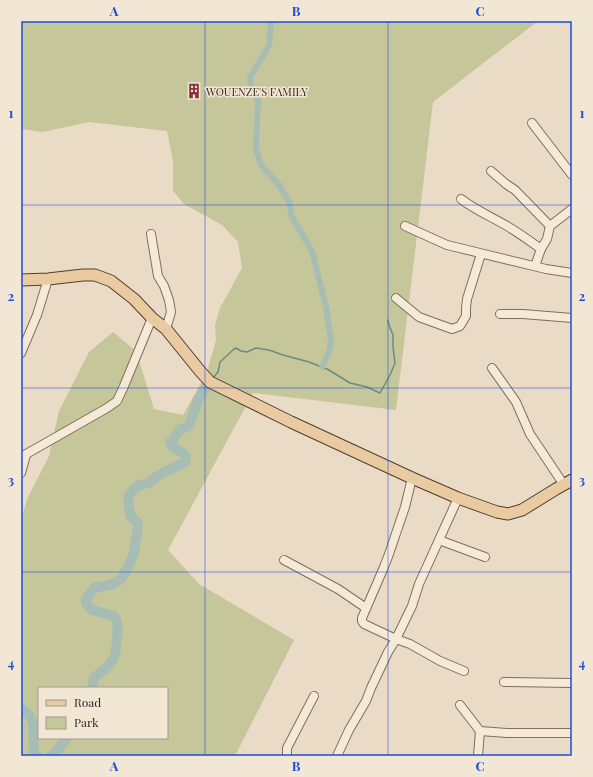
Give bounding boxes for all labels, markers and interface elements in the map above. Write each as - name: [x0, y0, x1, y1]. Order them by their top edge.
- text: A: [109, 2, 119, 19]
- text: B: [292, 2, 301, 19]
- text: C: [475, 2, 485, 19]
- building icon: WOUENZE'S FAMILY: [185, 82, 203, 100]
- place label: WOUENZE'S FAMILY: [205, 84, 308, 99]
- text: 1: [9, 104, 14, 121]
- text: 1: [580, 104, 585, 121]
- text: 2: [8, 287, 15, 304]
- text: 2: [579, 287, 586, 304]
- text: 3: [8, 471, 14, 488]
- text: 3: [579, 471, 585, 488]
- text: 4: [8, 654, 15, 671]
- text: 4: [579, 654, 586, 671]
- legend: [38, 687, 168, 739]
- text: Road: [74, 694, 101, 710]
- text: Park: [74, 714, 99, 730]
- text: A: [109, 757, 119, 774]
- text: B: [292, 757, 301, 774]
- text: C: [475, 757, 485, 774]

